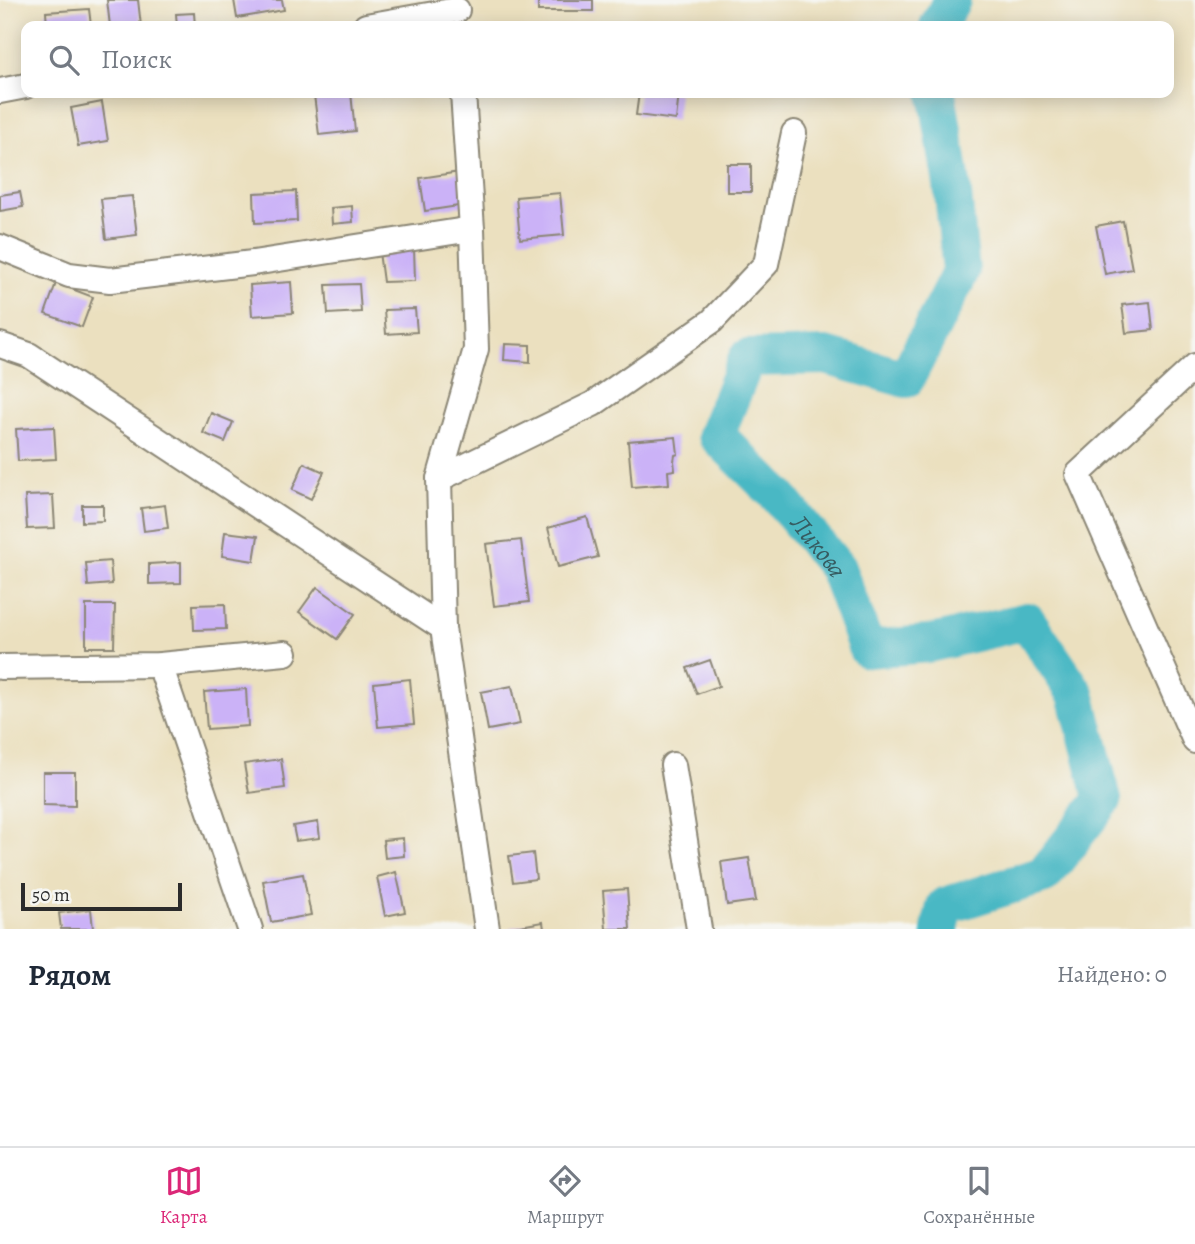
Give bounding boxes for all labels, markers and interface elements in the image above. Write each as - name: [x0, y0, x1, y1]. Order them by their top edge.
- search box: [21, 21, 1174, 98]
- icon: search: [45, 41, 83, 79]
- text: Поиск: [101, 42, 172, 77]
- water label: Ликова: [782, 506, 856, 582]
- scale bar: [21, 880, 182, 912]
- text: 50 m: [32, 882, 70, 908]
- text: Рядом: [28, 955, 111, 995]
- text: Найдено: 0: [1057, 959, 1167, 990]
- tab: Карта: [160, 1162, 208, 1230]
- tab: Маршрут: [527, 1162, 604, 1230]
- tab: Сохранённые: [923, 1162, 1035, 1230]

